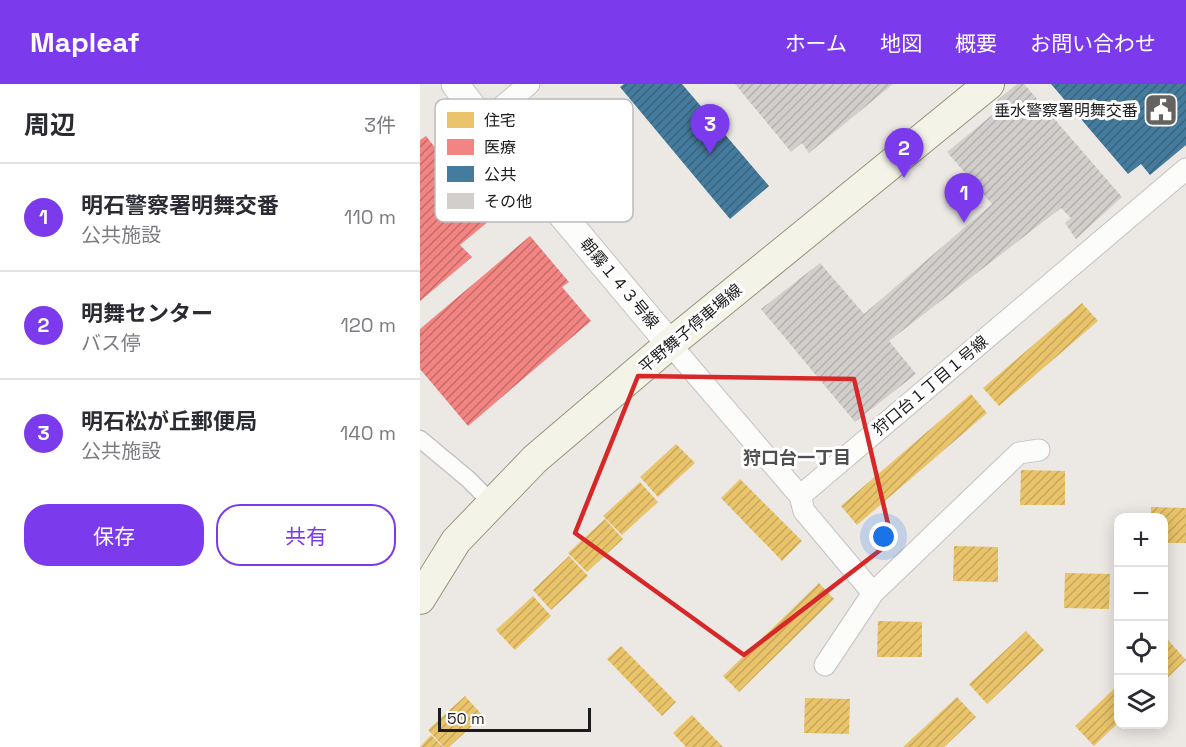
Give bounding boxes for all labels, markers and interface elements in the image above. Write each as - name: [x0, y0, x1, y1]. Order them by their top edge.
- text: Mapleaf: [30, 24, 140, 60]
- text: ホーム: [785, 30, 847, 57]
- text: 地図: [880, 30, 922, 57]
- text: 概要: [955, 30, 997, 57]
- text: お問い合わせ: [1030, 30, 1156, 57]
- public building icon: 垂水警察署明舞交番: [1143, 92, 1179, 128]
- legend: [435, 99, 633, 222]
- place label: 垂水警察署明舞交番: [994, 100, 1138, 121]
- pin: 3: [690, 104, 730, 154]
- text: 周辺: [24, 108, 76, 142]
- text: 住宅: [484, 110, 516, 131]
- text: 3件: [364, 112, 396, 138]
- pin: 2: [884, 128, 924, 178]
- text: 医療: [484, 137, 516, 158]
- text: 公共: [484, 164, 516, 185]
- pin: 1: [944, 174, 984, 223]
- text: 明石警察署明舞交番: [81, 191, 279, 219]
- text: その他: [484, 191, 532, 212]
- text: 1: [39, 204, 48, 230]
- text: 110 m: [344, 204, 396, 230]
- text: 公共施設: [81, 222, 161, 248]
- street label: 朝霧１４３号線: [576, 234, 664, 333]
- street label: 平野舞子停車場線: [635, 279, 746, 378]
- text: 明舞センター: [81, 299, 213, 327]
- text: 2: [38, 312, 49, 338]
- text: 120 m: [340, 312, 396, 338]
- text: バス停: [81, 330, 141, 356]
- street label: 狩口台１丁目１号線: [868, 331, 992, 440]
- text: 明石松が丘郵便局: [81, 407, 257, 435]
- text: 3: [37, 420, 50, 446]
- text: 140 m: [340, 420, 396, 446]
- text: 公共施設: [81, 438, 161, 464]
- district label: 狩口台一丁目: [743, 446, 851, 469]
- button: 保存: [24, 504, 204, 566]
- button: 共有: [216, 504, 396, 566]
- map controls: [1114, 513, 1168, 729]
- button: +: [1114, 513, 1168, 567]
- your location: [869, 522, 898, 551]
- button: −: [1114, 567, 1168, 621]
- button: locate: [1114, 621, 1168, 675]
- button: layers: [1114, 675, 1168, 729]
- scale bar: [438, 705, 591, 732]
- text: 50 m: [447, 708, 485, 729]

